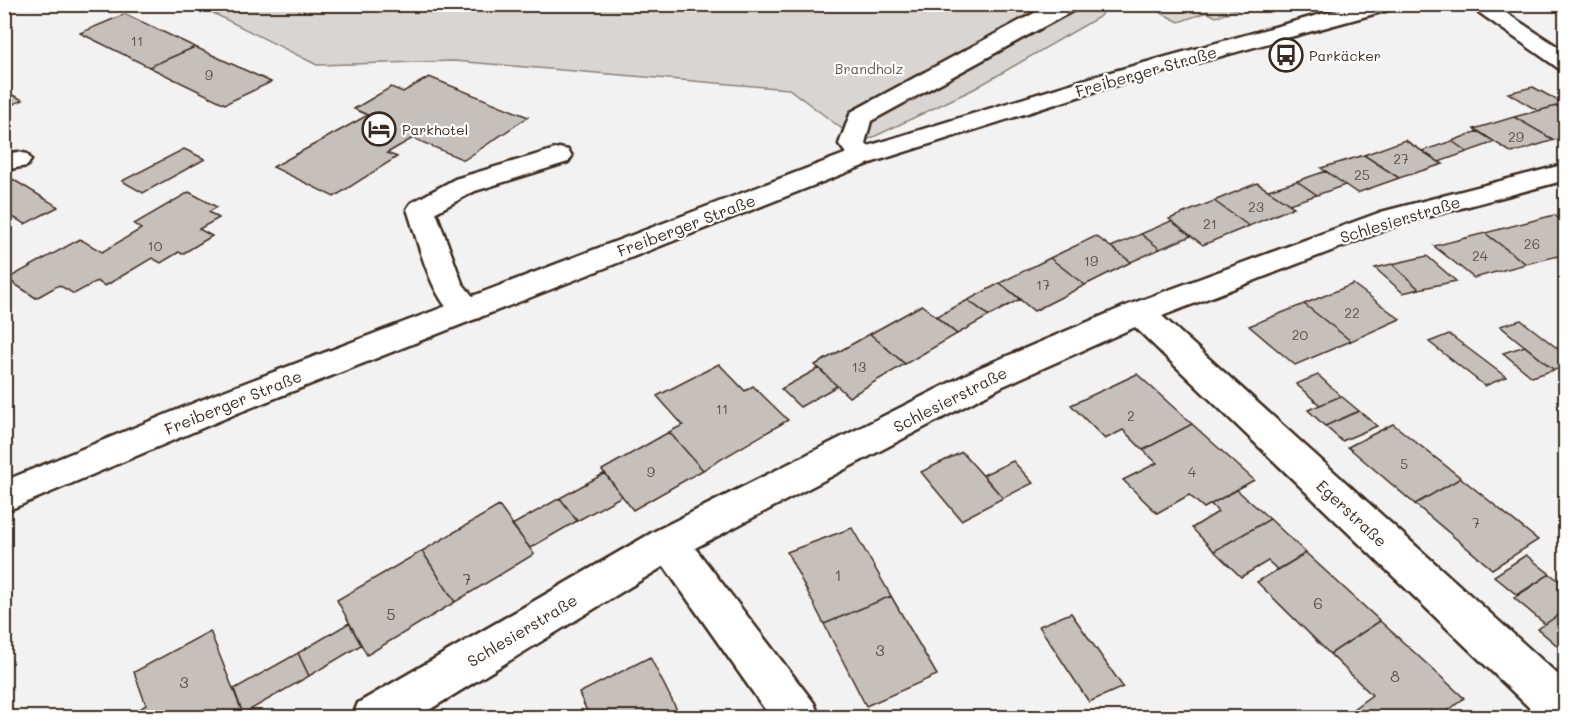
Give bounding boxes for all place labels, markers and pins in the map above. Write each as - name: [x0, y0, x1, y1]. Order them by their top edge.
- bus stop icon: Parkäcker: [1268, 37, 1304, 73]
- place label: Parkäcker: [1309, 46, 1381, 65]
- hotel icon: Parkhotel: [361, 111, 397, 147]
- place label: Parkhotel: [402, 120, 468, 139]

